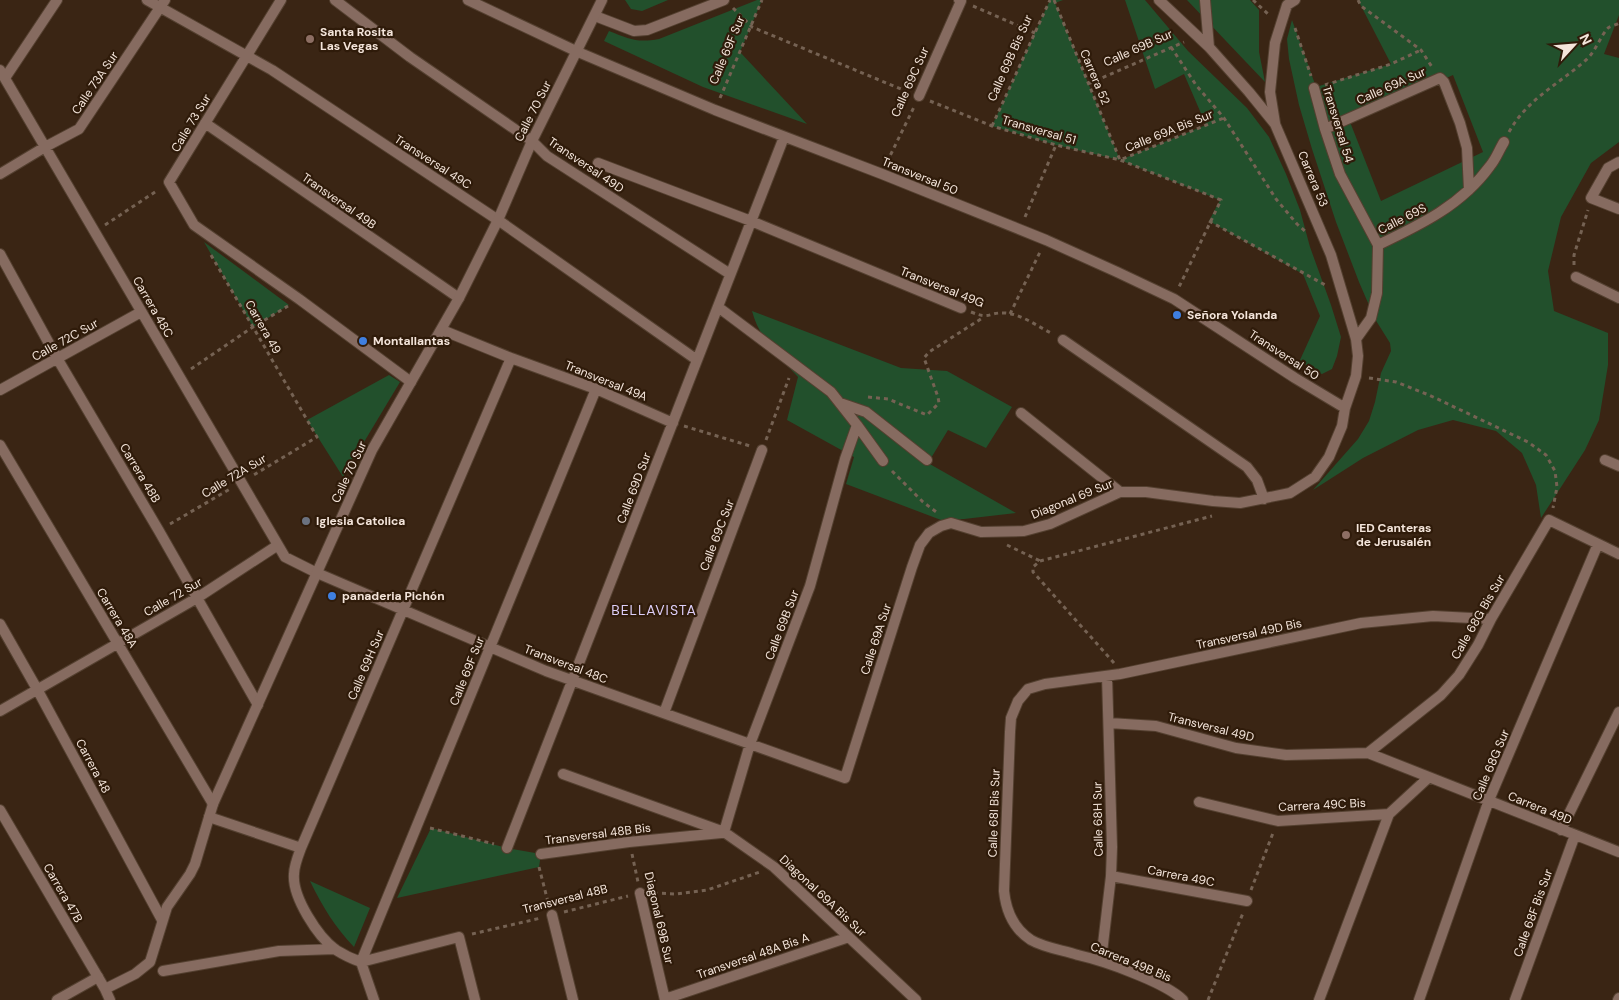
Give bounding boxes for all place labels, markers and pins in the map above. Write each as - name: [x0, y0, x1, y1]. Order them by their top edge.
- place label: Santa Rosita Las Vegas: [320, 24, 393, 54]
- marker: Santa Rosita Las Vegas: [304, 33, 316, 45]
- place label: Señora Yolanda: [1187, 307, 1277, 323]
- marker: Señora Yolanda: [1171, 309, 1183, 321]
- place label: Montallantas: [373, 333, 450, 349]
- marker: Montallantas: [357, 335, 369, 347]
- place label: Iglesia Catolica: [316, 513, 405, 529]
- marker: Iglesia Catolica: [300, 515, 312, 527]
- place label: IED Canteras de Jerusalén: [1356, 520, 1431, 550]
- marker: IED Canteras de Jerusalén: [1340, 529, 1352, 541]
- place label: panaderia Pichón: [342, 588, 445, 604]
- marker: panaderia Pichón: [326, 590, 338, 602]

